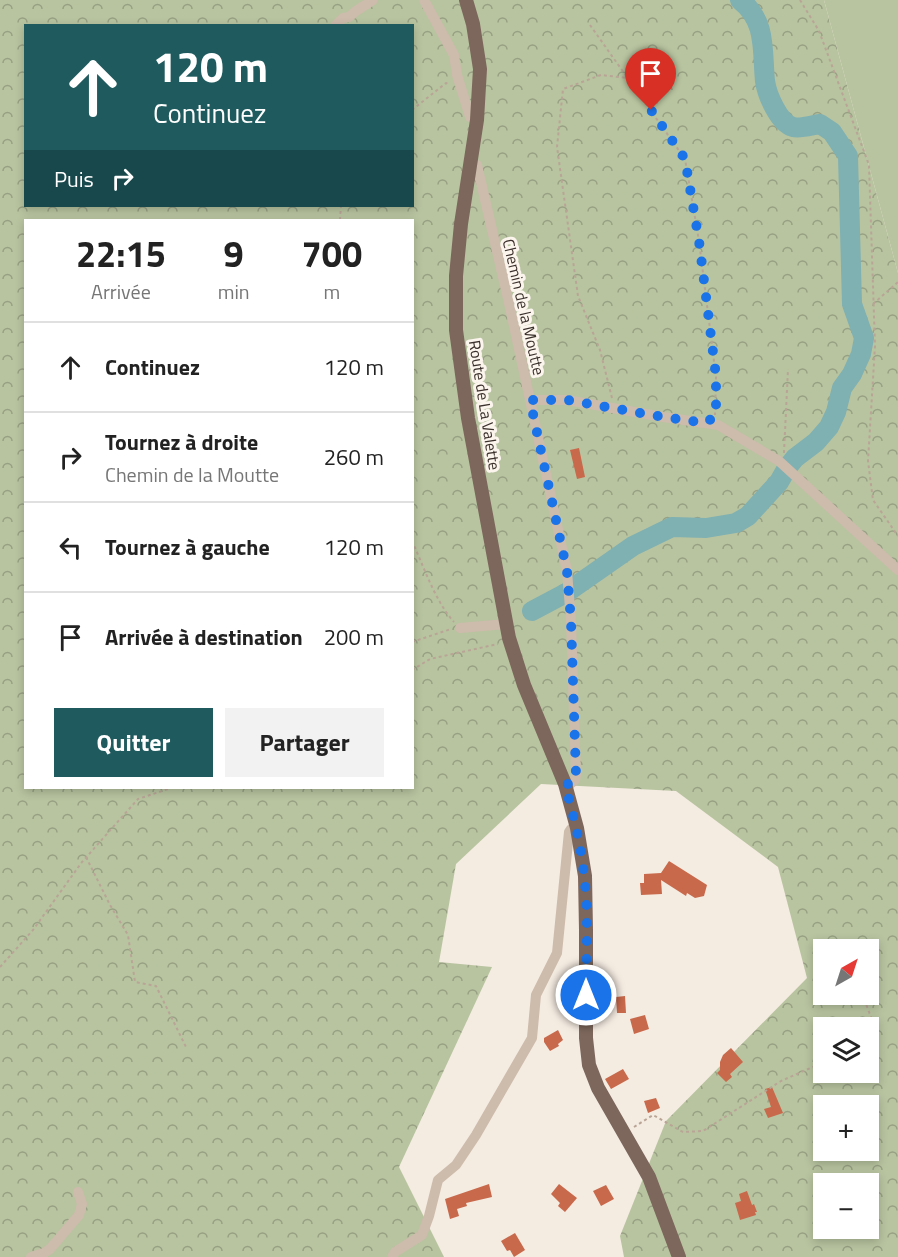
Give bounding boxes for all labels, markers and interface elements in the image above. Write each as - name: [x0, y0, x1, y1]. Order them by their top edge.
- text: 120 m: [153, 34, 268, 98]
- icon: ahead: [54, 48, 132, 126]
- pin: [625, 48, 676, 110]
- icon: arrive: [634, 57, 667, 90]
- text: Continuez: [153, 92, 266, 133]
- text: Puis: [54, 162, 94, 196]
- icon: right: [106, 162, 139, 195]
- text: 22:15: [76, 226, 166, 281]
- text: 9: [224, 226, 244, 281]
- text: 700: [302, 226, 362, 281]
- street label: Chemin de la Moutte: [497, 236, 551, 378]
- text: Arrivée: [91, 276, 151, 307]
- text: min: [218, 276, 250, 307]
- text: m: [323, 276, 340, 307]
- street label: Route de La Valette: [463, 338, 507, 472]
- text: Continuez: [105, 350, 200, 384]
- text: 120 m: [324, 350, 384, 384]
- icon: ahead: [54, 351, 87, 384]
- text: Tournez à droite: [105, 425, 258, 459]
- text: 260 m: [324, 440, 384, 474]
- icon: right: [54, 441, 87, 474]
- text: Chemin de la Moutte: [105, 459, 279, 490]
- text: Tournez à gauche: [105, 530, 270, 564]
- text: 120 m: [324, 530, 384, 564]
- icon: left: [54, 531, 87, 564]
- text: Arrivée à destination: [105, 620, 303, 654]
- text: 200 m: [324, 620, 384, 654]
- icon: arrive: [54, 621, 87, 654]
- button: Quitter: [54, 708, 213, 777]
- button: Partager: [225, 708, 384, 777]
- north arrow: [813, 939, 879, 1005]
- map controls: [813, 939, 879, 1239]
- position arrow: [554, 963, 618, 1027]
- button: layers: [813, 1017, 879, 1083]
- button: +: [813, 1095, 879, 1161]
- button: −: [813, 1173, 879, 1239]

